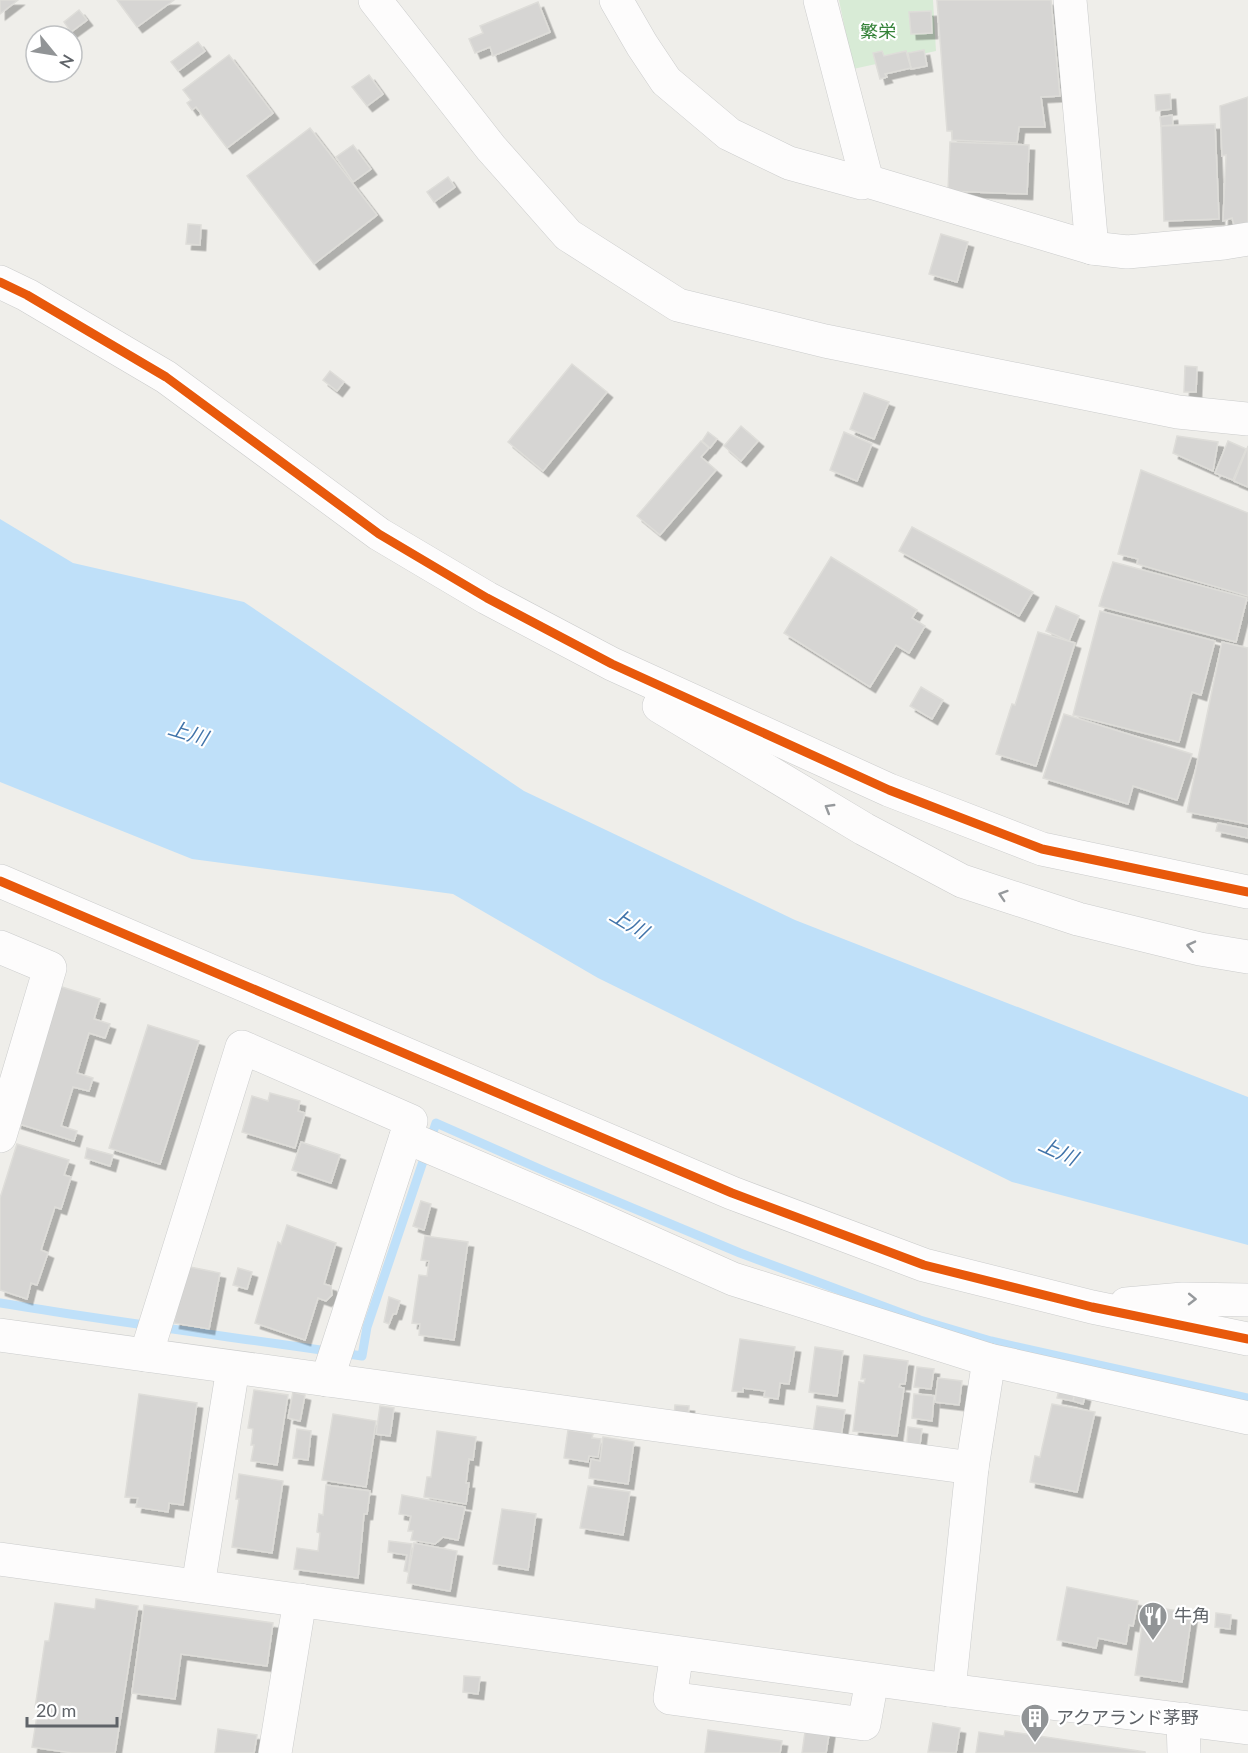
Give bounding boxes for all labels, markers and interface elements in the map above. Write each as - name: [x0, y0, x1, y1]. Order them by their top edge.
- park label: 繁栄: [860, 20, 896, 42]
- north arrow: [24, 24, 84, 84]
- text: N: [56, 52, 79, 72]
- water label: 上川: [166, 715, 213, 750]
- one-way arrow: [825, 803, 835, 815]
- one-way arrow: [998, 889, 1009, 902]
- water label: 上川: [606, 902, 655, 944]
- one-way arrow: [1186, 941, 1196, 954]
- water label: 上川: [1035, 1131, 1083, 1170]
- one-way arrow: [1187, 1293, 1196, 1305]
- restaurant icon: 牛角: [1137, 1600, 1169, 1642]
- place label: 牛角: [1174, 1604, 1210, 1626]
- scale bar: [27, 1690, 117, 1728]
- text: 20 m: [36, 1699, 76, 1721]
- building icon: アクアランド茅野: [1019, 1702, 1051, 1744]
- place label: アクアランド茅野: [1056, 1706, 1199, 1728]

